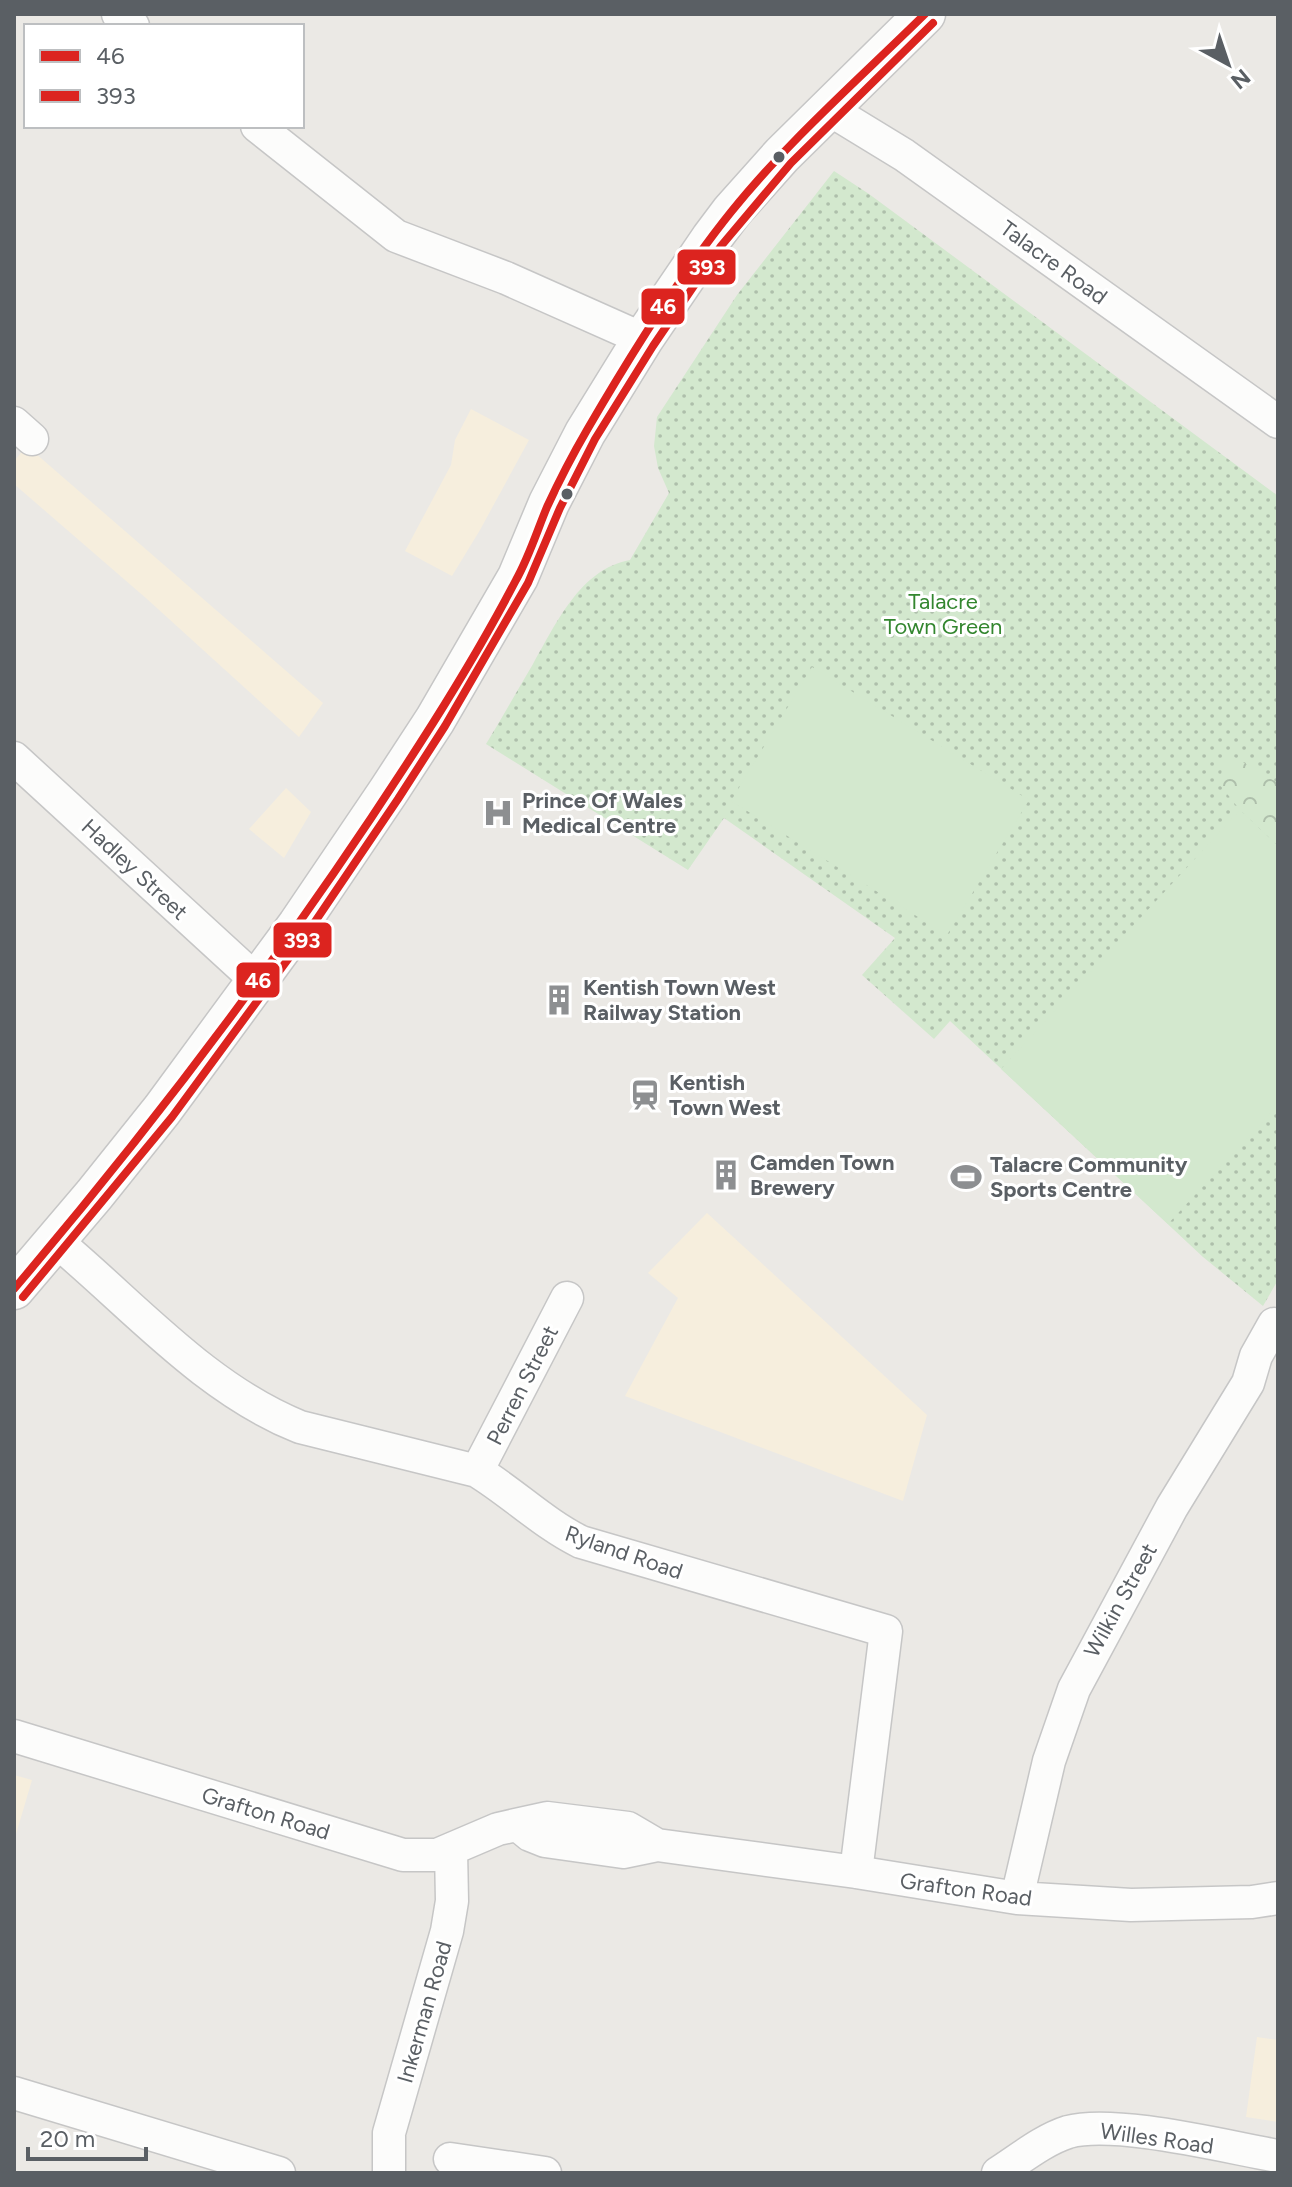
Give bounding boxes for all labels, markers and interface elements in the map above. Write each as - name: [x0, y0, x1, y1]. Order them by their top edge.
- legend: [24, 24, 304, 128]
- north arrow: [1188, 24, 1268, 104]
- text: 46: [96, 41, 125, 70]
- text: N: [1225, 63, 1256, 95]
- text: 393: [96, 81, 136, 110]
- unlabelled marker: [771, 149, 787, 165]
- street label: Talacre Road: [995, 215, 1112, 310]
- line badge: 393: [676, 248, 737, 286]
- text: 393: [688, 254, 726, 281]
- line badge: 46: [640, 287, 686, 326]
- text: 46: [650, 293, 677, 320]
- unlabelled marker: [559, 486, 575, 502]
- park label: Talacre Town Green: [884, 588, 1002, 640]
- place label: Prince Of Wales Medical Centre: [522, 787, 683, 839]
- hospital icon: Prince Of Wales Medical Centre: [481, 796, 515, 830]
- street label: Hadley Street: [76, 813, 194, 926]
- line badge: 393: [272, 921, 333, 959]
- text: 393: [283, 927, 321, 954]
- line badge: 46: [235, 961, 281, 999]
- text: 46: [245, 967, 272, 994]
- place label: Kentish Town West Railway Station: [583, 974, 776, 1026]
- building icon: Kentish Town West Railway Station: [542, 983, 576, 1017]
- place label: Kentish Town West: [669, 1069, 781, 1121]
- station icon: Kentish Town West: [628, 1078, 662, 1112]
- place label: Camden Town Brewery: [750, 1149, 894, 1201]
- place label: Talacre Community Sports Centre: [990, 1151, 1188, 1203]
- building icon: Camden Town Brewery: [709, 1158, 743, 1192]
- sports icon: Talacre Community Sports Centre: [949, 1160, 983, 1194]
- street label: Perren Street: [481, 1321, 564, 1450]
- street label: Ryland Road: [562, 1520, 686, 1585]
- street label: Wilkin Street: [1078, 1539, 1163, 1662]
- street label: Grafton Road: [198, 1781, 333, 1846]
- street label: Grafton Road: [898, 1867, 1034, 1912]
- street label: Inkerman Road: [391, 1938, 458, 2086]
- scale bar: [28, 2111, 146, 2161]
- street label: Willes Road: [1098, 2117, 1215, 2160]
- text: 20 m: [40, 2124, 95, 2153]

